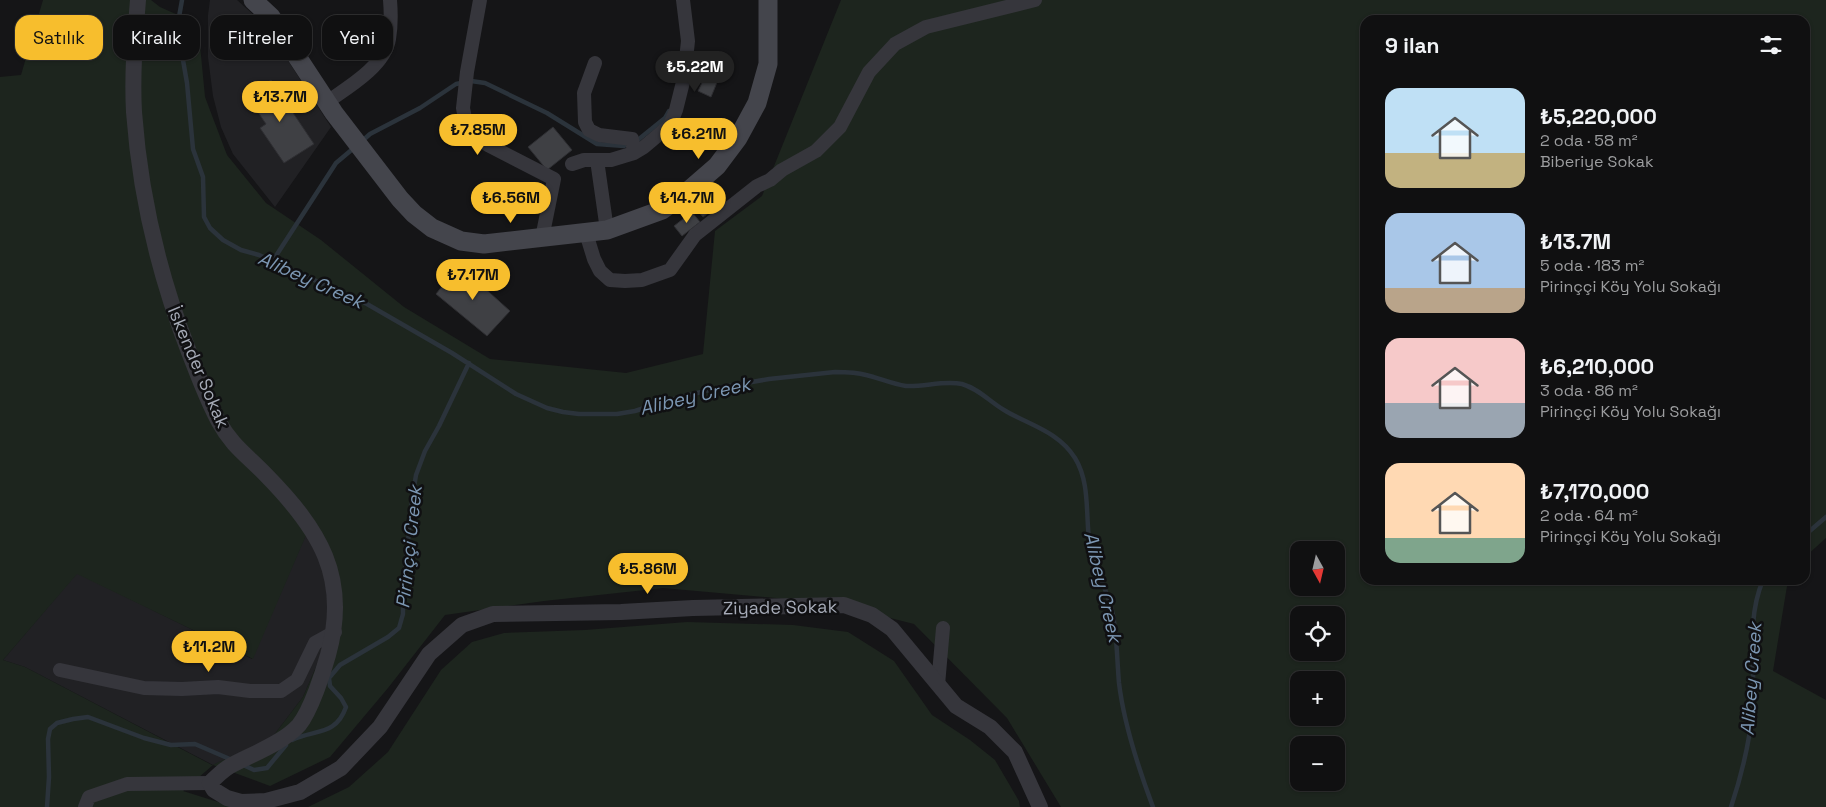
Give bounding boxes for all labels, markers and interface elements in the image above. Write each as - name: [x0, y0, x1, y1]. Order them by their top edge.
- chip: Satılık: [15, 15, 103, 60]
- chip: Kiralık: [113, 15, 200, 60]
- chip: Filtreler: [210, 15, 312, 60]
- chip: Yeni: [322, 15, 393, 60]
- icon: filters: [1757, 31, 1785, 59]
- text: 9 ilan: [1385, 32, 1440, 59]
- pin: ₺5.22M: [654, 51, 736, 93]
- text: ₺5.22M: [666, 56, 724, 77]
- pin: ₺13.7M: [239, 80, 321, 123]
- text: ₺13.7M: [253, 86, 307, 107]
- text: ₺5,220,000: [1540, 103, 1657, 130]
- icon: home: [1425, 108, 1485, 168]
- pin: ₺7.85M: [437, 114, 519, 156]
- pin: ₺6.21M: [658, 118, 740, 160]
- text: ₺7.85M: [450, 119, 506, 140]
- text: ₺6.21M: [671, 123, 727, 144]
- text: 2 oda · 58 m²: [1540, 130, 1638, 151]
- text: Biberiye Sokak: [1540, 151, 1654, 172]
- pin: ₺6.56M: [470, 182, 552, 224]
- pin: ₺14.7M: [646, 182, 728, 224]
- text: ₺6.56M: [482, 187, 540, 208]
- text: ₺14.7M: [660, 187, 714, 208]
- text: ₺13.7M: [1540, 228, 1611, 255]
- icon: home: [1425, 233, 1485, 293]
- water label: Alibey Creek: [254, 246, 370, 316]
- text: 5 oda · 183 m²: [1540, 255, 1644, 276]
- pin: ₺7.17M: [432, 258, 514, 301]
- text: ₺7.17M: [447, 264, 499, 285]
- text: Pirinççi Köy Yolu Sokağı: [1540, 276, 1721, 297]
- street label: İskender Sokak: [163, 303, 235, 432]
- text: ₺6,210,000: [1540, 353, 1654, 380]
- icon: home: [1425, 358, 1485, 418]
- water label: Alibey Creek: [637, 370, 756, 421]
- text: 3 oda · 86 m²: [1540, 380, 1638, 401]
- text: Pirinççi Köy Yolu Sokağı: [1540, 401, 1721, 422]
- text: ₺7,170,000: [1540, 478, 1649, 505]
- water label: Pirinççi Creek: [390, 482, 428, 610]
- icon: home: [1425, 483, 1485, 543]
- text: 2 oda · 64 m²: [1540, 505, 1638, 526]
- text: Pirinççi Köy Yolu Sokağı: [1540, 526, 1721, 547]
- water label: Alibey Creek: [1078, 529, 1129, 648]
- north arrow: [1290, 541, 1345, 596]
- map controls: [1290, 541, 1345, 791]
- pin: ₺5.86M: [607, 552, 689, 595]
- text: ₺5.86M: [619, 558, 677, 579]
- street label: Ziyade Sokak: [723, 594, 838, 619]
- button: locate: [1290, 606, 1345, 661]
- water label: Alibey Creek: [1735, 619, 1768, 736]
- pin: ₺11.2M: [168, 630, 250, 673]
- text: ₺11.2M: [183, 636, 235, 657]
- button: +: [1290, 671, 1345, 726]
- button: −: [1290, 736, 1345, 791]

